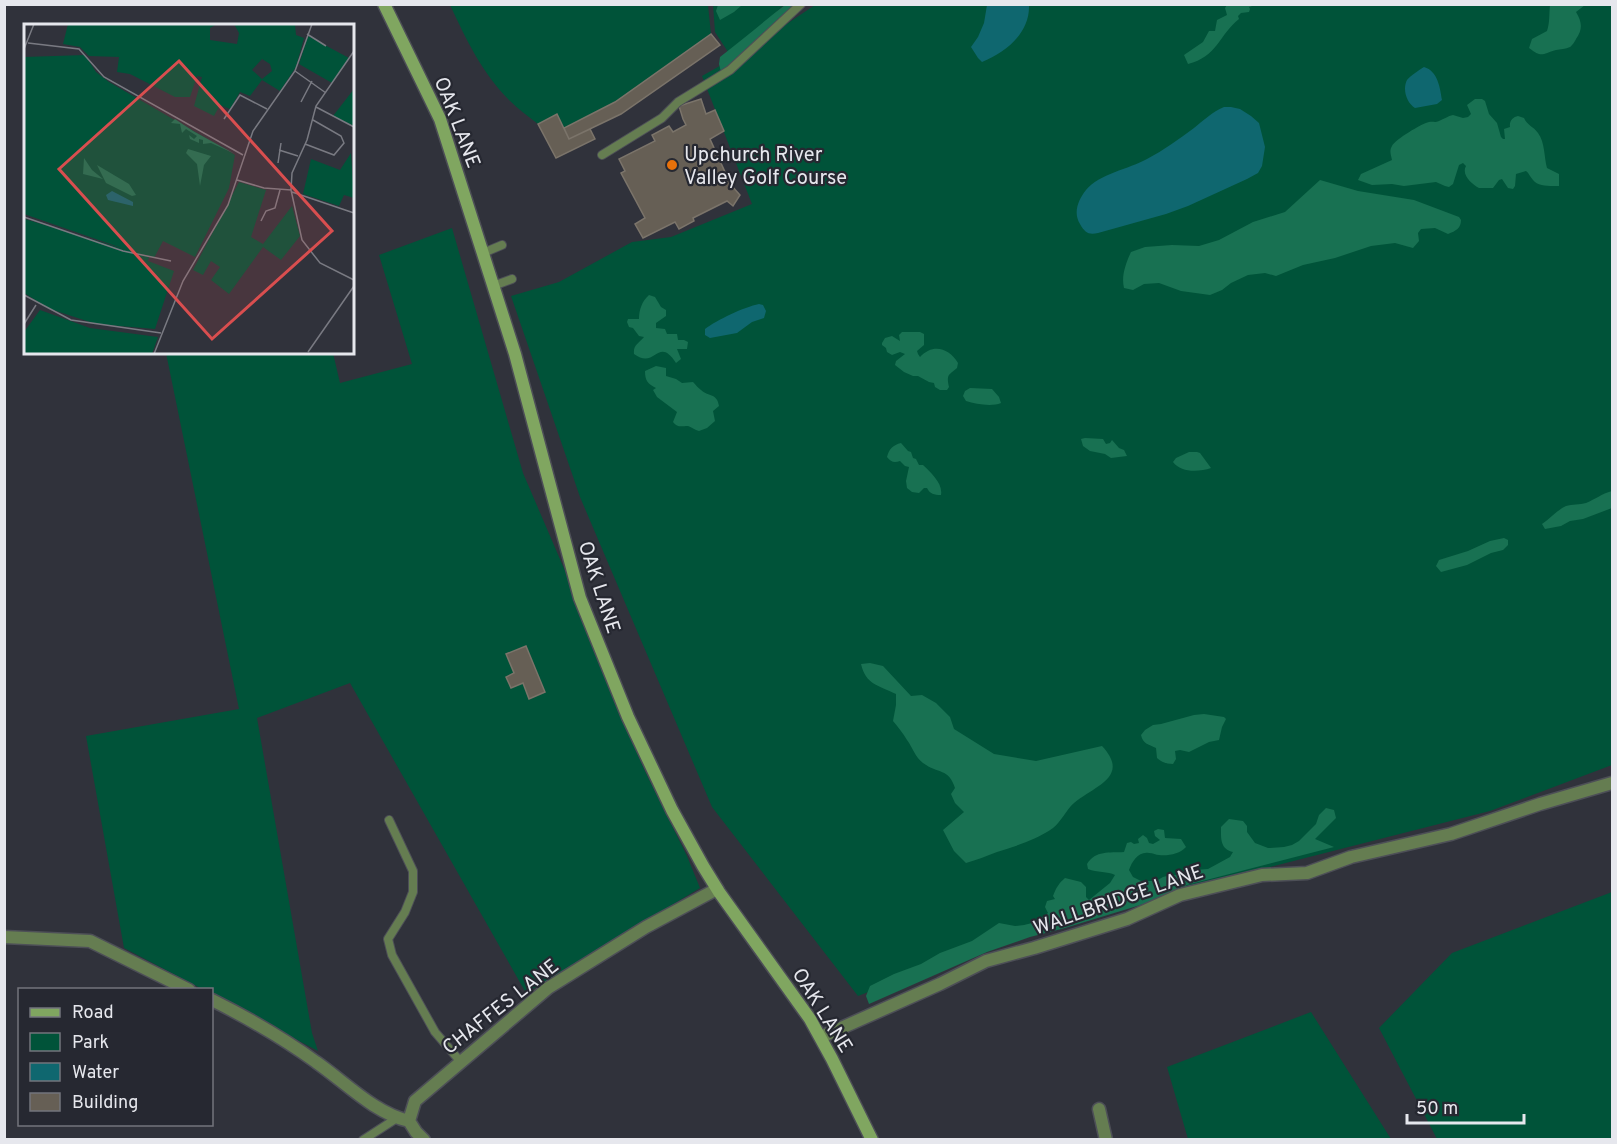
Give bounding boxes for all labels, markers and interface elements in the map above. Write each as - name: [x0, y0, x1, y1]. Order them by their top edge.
- inset map: [24, 24, 354, 354]
- street label: OAK LANE: [427, 73, 485, 172]
- place label: Upchurch River Valley Golf Course: [684, 143, 847, 192]
- marker: Upchurch River Valley Golf Course: [665, 158, 679, 172]
- street label: OAK LANE: [571, 538, 625, 637]
- street label: WALLBRIDGE LANE: [1030, 860, 1207, 942]
- street label: CHAFFES LANE: [438, 954, 565, 1061]
- street label: OAK LANE: [785, 964, 858, 1058]
- legend: [18, 988, 213, 1126]
- text: Road: [72, 1002, 114, 1025]
- text: Park: [72, 1032, 109, 1055]
- text: Water: [72, 1062, 119, 1085]
- scale bar: [1407, 1087, 1524, 1125]
- text: Building: [72, 1092, 138, 1115]
- text: 50 m: [1416, 1098, 1458, 1121]

